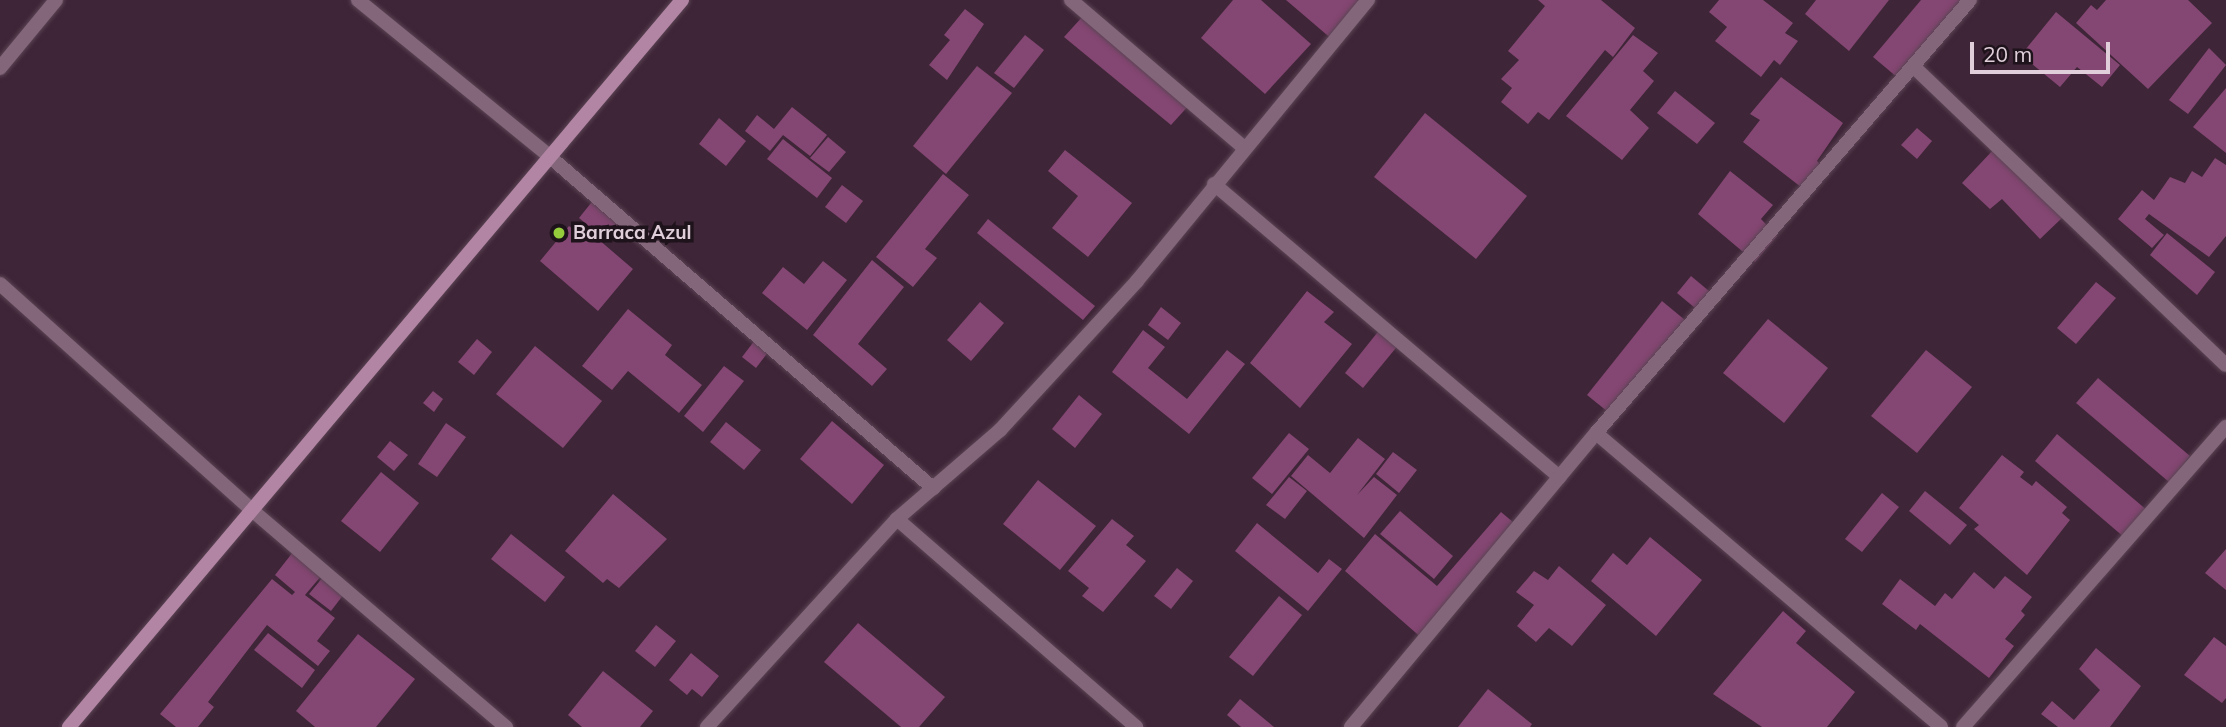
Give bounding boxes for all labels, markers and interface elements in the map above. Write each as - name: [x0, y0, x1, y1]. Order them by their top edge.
- scale bar: [1974, 28, 2114, 72]
- text: 20 m: [1983, 41, 2032, 67]
- place label: Barraca Azul: [573, 222, 692, 244]
- marker: Barraca Azul: [551, 225, 567, 241]

